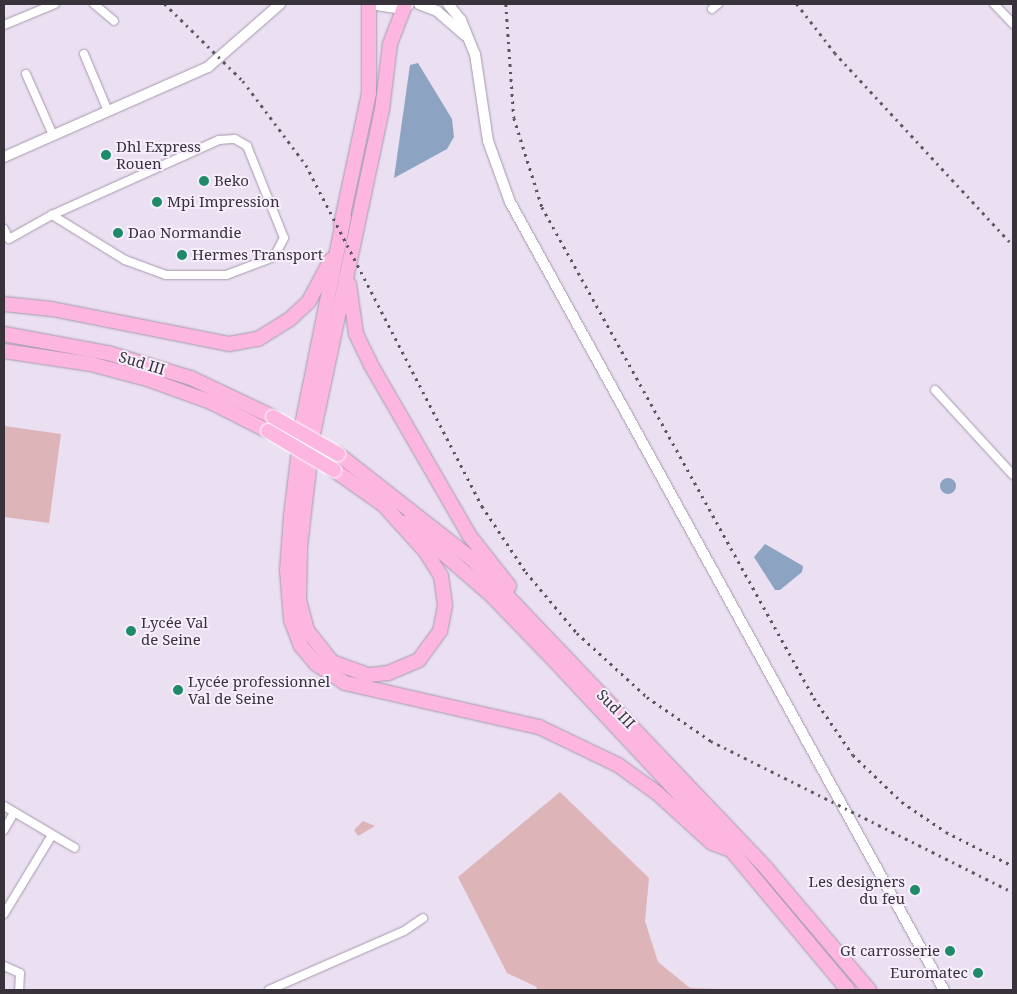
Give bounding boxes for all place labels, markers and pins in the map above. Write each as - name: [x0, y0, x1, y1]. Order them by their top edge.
- place label: Dhl Express Rouen: [116, 137, 201, 172]
- marker: Dhl Express Rouen: [100, 149, 112, 161]
- place label: Beko: [214, 172, 249, 190]
- marker: Beko: [198, 175, 210, 187]
- place label: Mpi Impression: [167, 193, 280, 211]
- marker: Mpi Impression: [151, 196, 163, 208]
- place label: Dao Normandie: [128, 224, 241, 242]
- marker: Dao Normandie: [112, 227, 124, 239]
- place label: Hermes Transport: [192, 246, 323, 264]
- marker: Hermes Transport: [176, 249, 188, 261]
- place label: Lycée Val de Seine: [141, 613, 208, 648]
- marker: Lycée Val de Seine: [125, 625, 137, 637]
- place label: Lycée professionnel Val de Seine: [188, 672, 330, 707]
- marker: Lycée professionnel Val de Seine: [172, 684, 184, 696]
- place label: Les designers du feu: [809, 872, 905, 907]
- marker: Les designers du feu: [909, 884, 921, 896]
- place label: Gt carrosserie: [840, 942, 940, 960]
- marker: Gt carrosserie: [944, 945, 956, 957]
- place label: Euromatec: [890, 964, 968, 982]
- marker: Euromatec: [972, 967, 984, 979]

